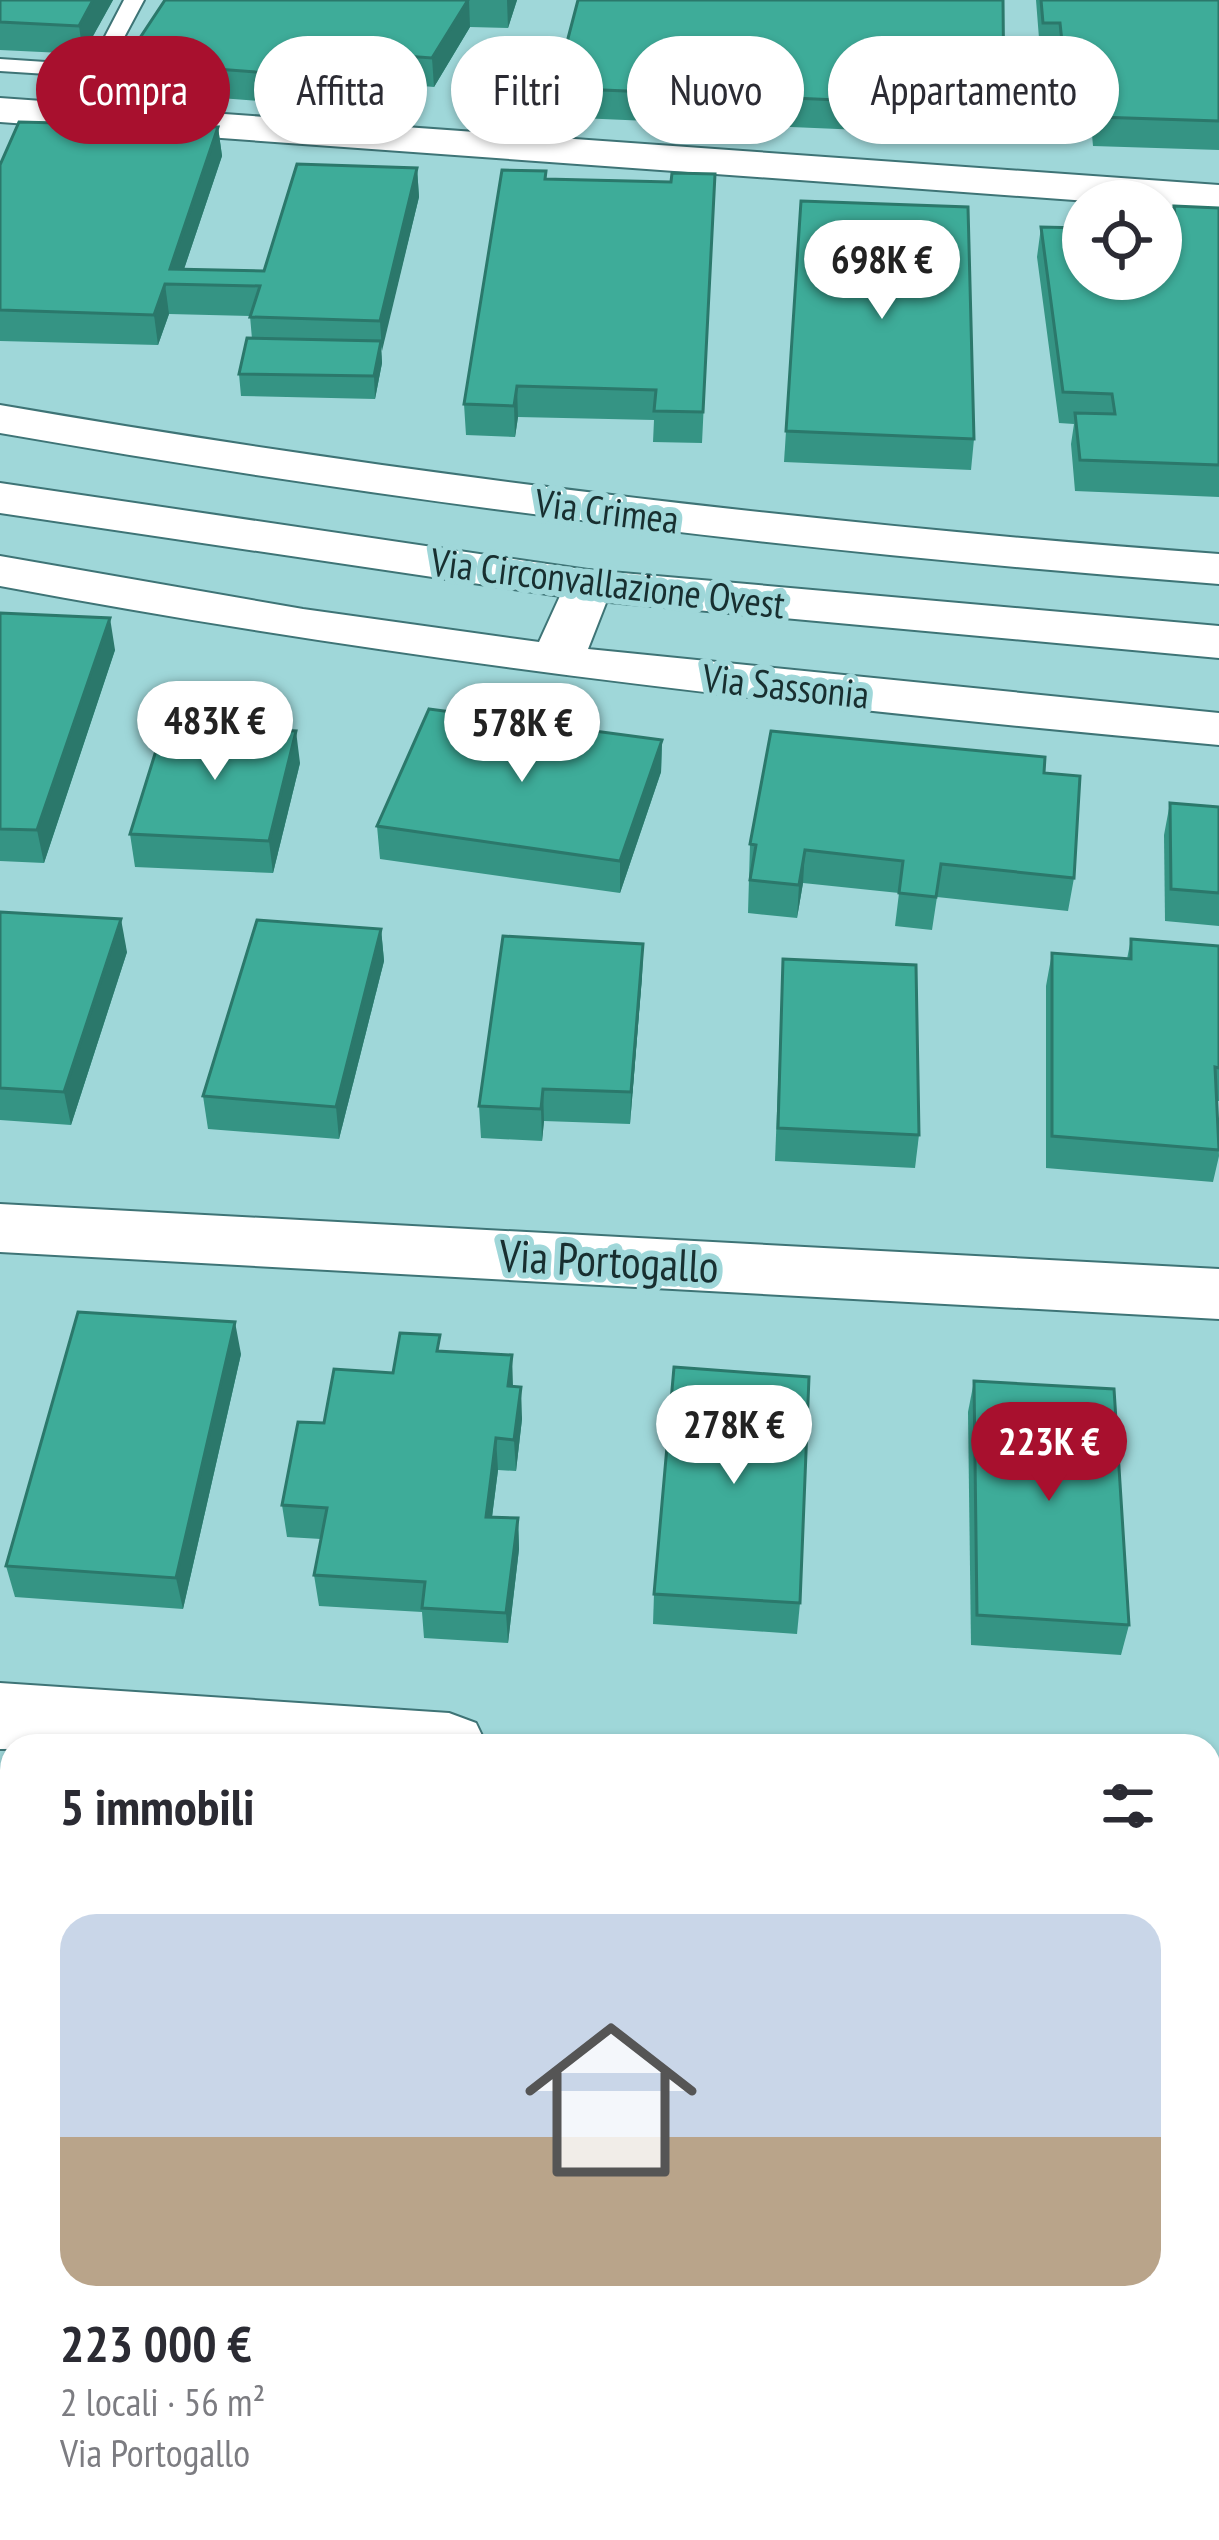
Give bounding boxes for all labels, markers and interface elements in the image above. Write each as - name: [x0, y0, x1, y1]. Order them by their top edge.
- chip: Compra: [36, 36, 230, 144]
- chip: Affitta: [254, 36, 427, 144]
- chip: Filtri: [451, 36, 603, 144]
- chip: Nuovo: [627, 36, 804, 144]
- chip: Appartamento: [828, 36, 1119, 144]
- map controls: [1062, 180, 1182, 300]
- button: locate: [1062, 180, 1182, 300]
- pin: 698K €: [784, 220, 980, 322]
- text: 698K €: [831, 233, 933, 284]
- street label: Via Crimea: [531, 476, 682, 545]
- street label: Via Circonvallazione Ovest: [427, 535, 788, 630]
- street label: Via Sassonia: [699, 651, 872, 720]
- pin: 483K €: [117, 681, 313, 783]
- pin: 578K €: [424, 683, 620, 785]
- text: 483K €: [164, 694, 266, 745]
- text: 578K €: [471, 696, 573, 747]
- street label: Via Portogallo: [497, 1225, 720, 1295]
- pin: 278K €: [636, 1385, 832, 1487]
- text: 278K €: [683, 1398, 785, 1449]
- pin: 223K €: [951, 1402, 1147, 1504]
- text: 223K €: [998, 1415, 1100, 1466]
- text: 5 immobili: [60, 1773, 255, 1839]
- icon: filters: [1095, 1773, 1161, 1839]
- icon: home: [503, 1992, 719, 2208]
- text: 223 000 €: [60, 2310, 252, 2376]
- text: 2 locali · 56 m²: [60, 2376, 265, 2427]
- text: Via Portogallo: [60, 2427, 250, 2478]

